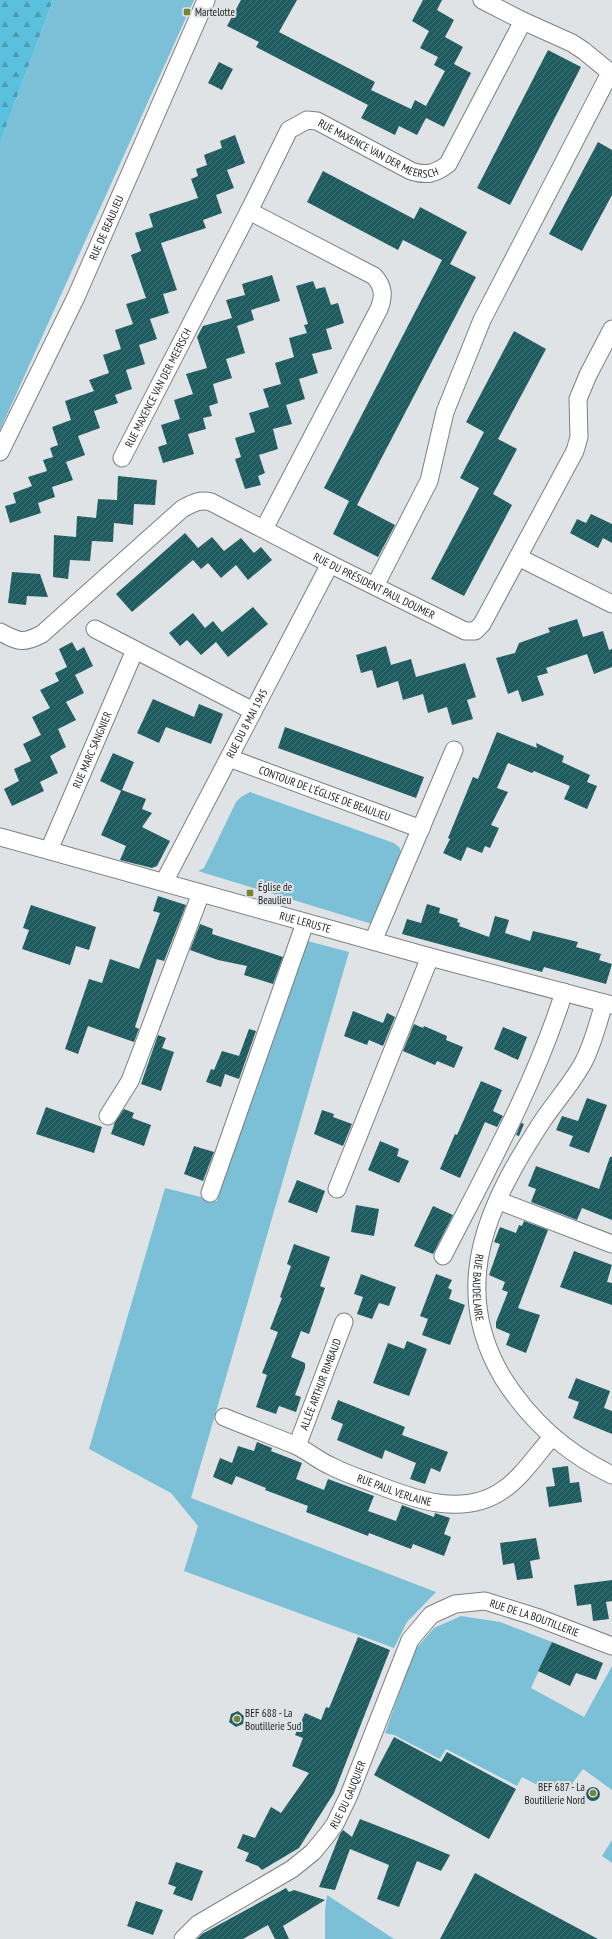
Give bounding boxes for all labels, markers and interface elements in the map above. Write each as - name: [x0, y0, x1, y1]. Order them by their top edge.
- place label: Martelotte: [195, 5, 235, 19]
- marker: Martelotte: [182, 7, 192, 17]
- street label: RUE MAXENCE VAN DER MEERSCH: [316, 116, 440, 181]
- street label: RUE DE BEAULIEU: [86, 193, 127, 263]
- street label: RUE MAXENCE VAN DER MEERSCH: [122, 326, 195, 450]
- street label: RUE DU PRÉSIDENT PAUL DOUMER: [311, 550, 437, 622]
- street label: RUE DU 8 MAI 1945: [223, 686, 271, 760]
- street label: RUE MARC SANGNIER: [69, 709, 115, 790]
- street label: CONTOUR DE L'ÉGLISE DE BEAULIEU: [257, 763, 393, 824]
- place label: Église de Beaulieu: [258, 880, 293, 907]
- marker: Église de Beaulieu: [245, 888, 255, 898]
- street label: RUE LERUSTE: [278, 908, 333, 936]
- street label: RUE BAUDELAIRE: [470, 1253, 487, 1322]
- street label: ALLÉE ARTHUR RIMBAUD: [297, 1336, 344, 1432]
- street label: RUE PAUL VERLAINE: [355, 1471, 433, 1509]
- street label: RUE DE LA BOUTILLERIE: [488, 1596, 581, 1640]
- place label: BEF 688 - La Boutillerie Sud: [245, 1706, 302, 1733]
- marker: BEF 688 - La Boutillerie Sud: [232, 1714, 242, 1724]
- street label: RUE DU GAUQUIER: [327, 1759, 369, 1831]
- place label: BEF 687 - La Boutillerie Nord: [524, 1780, 585, 1807]
- marker: BEF 687 - La Boutillerie Nord: [588, 1788, 598, 1798]

